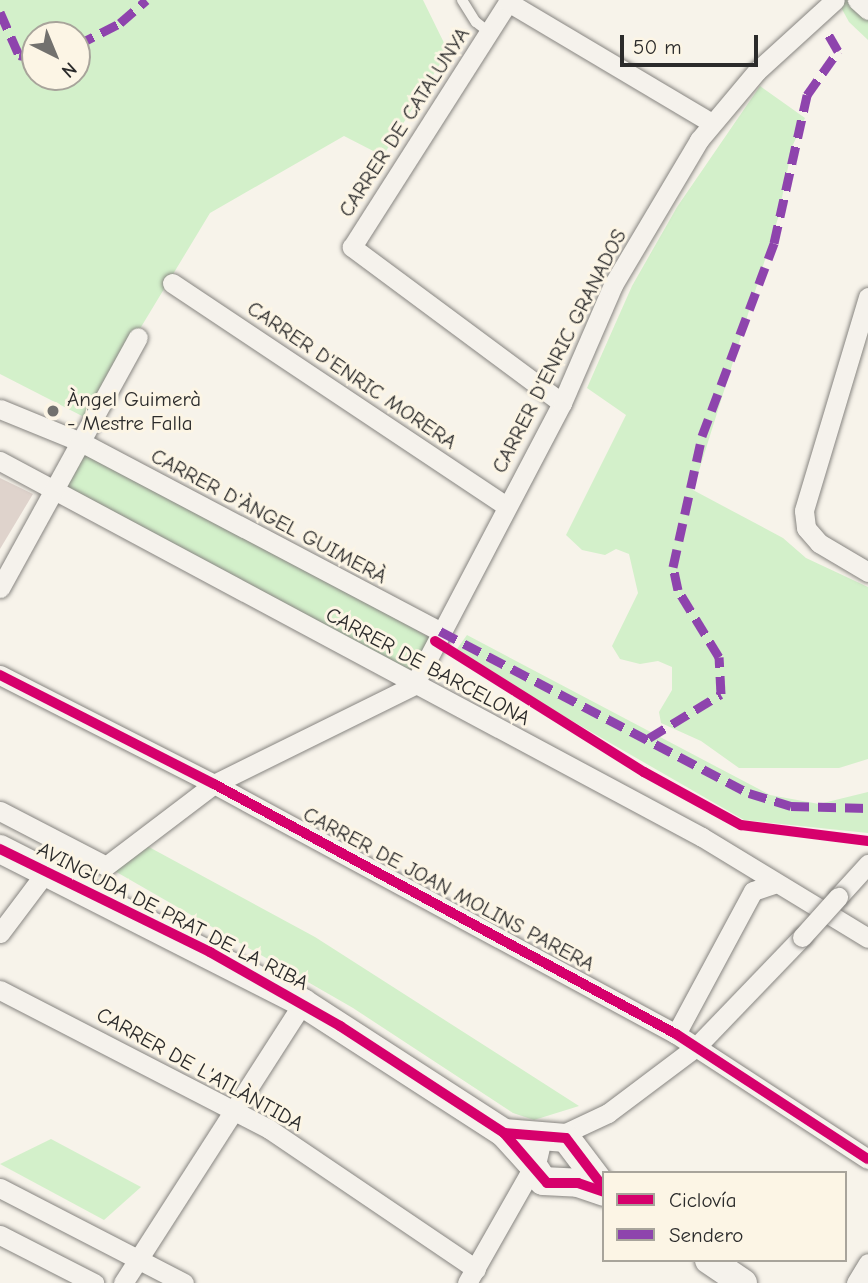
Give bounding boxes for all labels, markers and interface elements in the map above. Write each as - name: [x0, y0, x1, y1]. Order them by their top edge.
- north arrow: [21, 21, 91, 91]
- scale bar: [623, 21, 761, 65]
- street label: CARRER DE CATALUNYA: [333, 22, 475, 222]
- text: 50 m: [633, 35, 682, 59]
- text: N: [57, 58, 81, 82]
- street label: CARRER D'ENRIC GRANADOS: [486, 225, 632, 477]
- street label: CARRER D'ENRIC MORERA: [243, 295, 461, 455]
- place label: Àngel Guimerà - Mestre Falla: [67, 386, 201, 436]
- marker: Àngel Guimerà - Mestre Falla: [45, 403, 61, 419]
- street label: CARRER D'ÀNGEL GUIMERÀ: [147, 443, 391, 589]
- street label: CARRER DE BARCELONA: [321, 601, 535, 731]
- street label: CARRER DE JOAN MOLINS PARERA: [299, 801, 599, 977]
- street label: AVINGUDA DE PRAT DE LA RIBA: [33, 836, 313, 996]
- street label: CARRER DE L'ATLÀNTIDA: [92, 1002, 308, 1136]
- legend: [602, 1171, 847, 1262]
- text: Ciclovía: [669, 1188, 737, 1212]
- text: Sendero: [669, 1223, 743, 1247]

